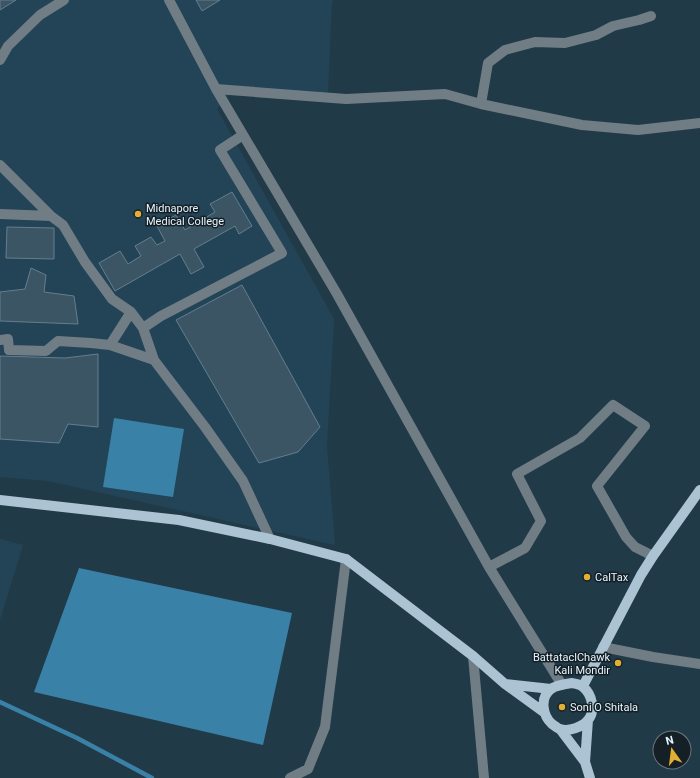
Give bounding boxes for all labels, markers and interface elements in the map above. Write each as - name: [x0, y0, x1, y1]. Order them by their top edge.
- place label: Midnapore Medical College: [146, 202, 224, 228]
- marker: Midnapore Medical College: [133, 209, 143, 219]
- place label: CalTax: [595, 571, 629, 584]
- marker: CalTax: [582, 572, 592, 582]
- place label: BattataclChawk Kali Mondir: [533, 651, 610, 677]
- marker: BattataclChawk Kali Mondir: [613, 658, 623, 668]
- place label: Soni O Shitala: [570, 701, 638, 714]
- marker: Soni O Shitala: [557, 702, 567, 712]
- north arrow: [652, 730, 692, 770]
- text: N: [664, 733, 675, 748]

